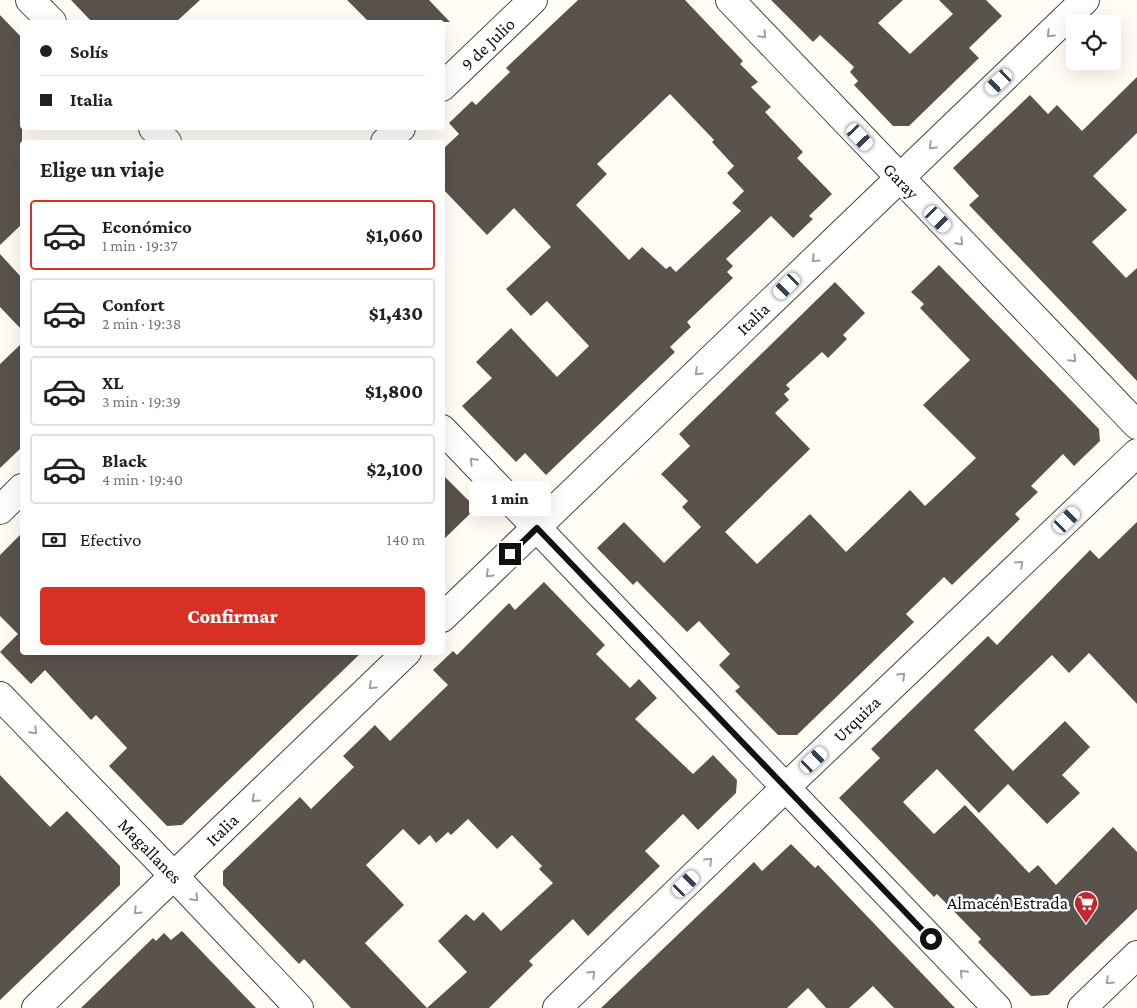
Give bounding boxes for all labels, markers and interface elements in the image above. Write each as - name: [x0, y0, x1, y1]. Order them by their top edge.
- street label: 9 de Julio: [457, 14, 519, 74]
- map controls: [1066, 15, 1121, 70]
- button: locate: [1066, 15, 1121, 70]
- one-way arrow: [1046, 28, 1055, 37]
- one-way arrow: [757, 30, 766, 39]
- text: Solís: [70, 41, 108, 62]
- car: [982, 66, 1015, 98]
- text: Italia: [70, 89, 113, 110]
- car: [844, 121, 875, 153]
- one-way arrow: [929, 140, 938, 149]
- text: Elige un viaje: [40, 157, 164, 182]
- street label: Garay: [879, 159, 923, 204]
- car: [922, 203, 953, 235]
- icon: car: [42, 213, 87, 258]
- text: Económico: [102, 216, 192, 237]
- text: $1,060: [366, 225, 423, 246]
- one-way arrow: [954, 236, 963, 245]
- text: 1 min · 19:37: [102, 237, 178, 254]
- one-way arrow: [812, 253, 821, 262]
- car: [770, 270, 803, 302]
- icon: car: [42, 291, 87, 336]
- text: Confort: [102, 294, 165, 315]
- street label: Italia: [733, 299, 773, 339]
- text: $1,430: [369, 303, 423, 324]
- text: 2 min · 19:38: [102, 315, 181, 332]
- one-way arrow: [1067, 353, 1076, 362]
- one-way arrow: [695, 366, 704, 375]
- icon: car: [42, 369, 87, 414]
- text: XL: [102, 372, 124, 393]
- text: $1,800: [365, 381, 423, 402]
- text: 3 min · 19:39: [102, 393, 181, 410]
- icon: car: [42, 447, 87, 492]
- text: Black: [102, 450, 147, 471]
- one-way arrow: [470, 458, 479, 467]
- text: $2,100: [366, 459, 423, 480]
- text: 4 min · 19:40: [102, 471, 183, 488]
- callout: 1 min: [469, 482, 551, 516]
- text: 1 min: [491, 490, 529, 507]
- car: [1051, 504, 1083, 536]
- icon: cash: [40, 526, 68, 554]
- text: Efectivo: [80, 529, 141, 550]
- text: 140 m: [387, 531, 425, 548]
- route end: [499, 543, 521, 565]
- one-way arrow: [1014, 561, 1023, 570]
- one-way arrow: [486, 568, 495, 577]
- button: Confirmar: [40, 587, 425, 645]
- one-way arrow: [896, 673, 905, 682]
- one-way arrow: [368, 680, 377, 689]
- street label: Urquiza: [830, 692, 884, 746]
- one-way arrow: [28, 725, 37, 734]
- car: [797, 744, 830, 776]
- one-way arrow: [251, 793, 260, 802]
- street label: Italia: [202, 810, 242, 850]
- street label: Magallanes: [114, 814, 186, 888]
- one-way arrow: [703, 858, 712, 867]
- car: [669, 868, 702, 900]
- supermarket icon: Almacén Estrada: [1073, 890, 1099, 924]
- one-way arrow: [189, 892, 198, 901]
- place label: Almacén Estrada: [947, 893, 1068, 913]
- one-way arrow: [134, 905, 143, 914]
- route start: [920, 928, 942, 950]
- one-way arrow: [960, 969, 969, 978]
- one-way arrow: [586, 971, 595, 980]
- one-way arrow: [1106, 975, 1115, 984]

